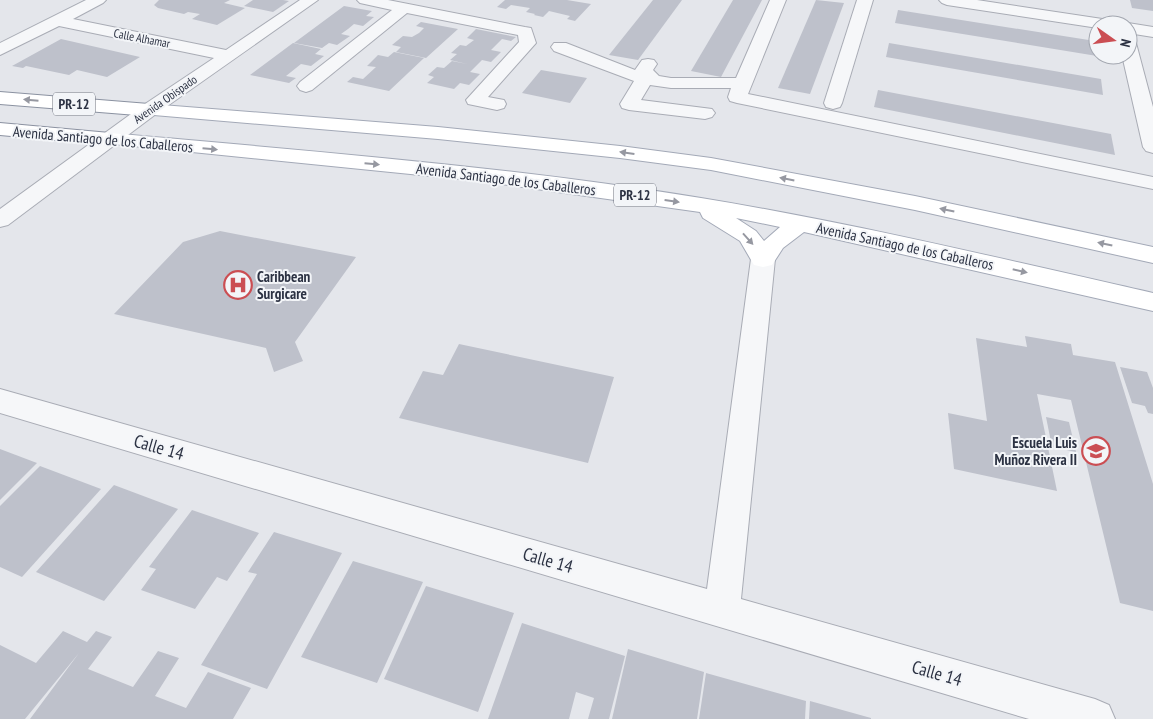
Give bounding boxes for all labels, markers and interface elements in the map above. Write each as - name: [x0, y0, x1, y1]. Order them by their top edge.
- north arrow: [1088, 15, 1138, 65]
- street label: Calle Alhamar: [112, 25, 172, 51]
- text: N: [1116, 37, 1135, 49]
- street label: Avenida Obispado: [130, 72, 200, 126]
- road number: PR-12: [53, 92, 95, 116]
- one-way arrow: [22, 96, 38, 104]
- street label: Avenida Santiago de los Caballeros: [12, 122, 194, 156]
- one-way arrow: [203, 145, 219, 153]
- one-way arrow: [618, 149, 634, 157]
- street label: Avenida Santiago de los Caballeros: [415, 159, 597, 199]
- one-way arrow: [365, 160, 381, 168]
- one-way arrow: [779, 174, 795, 182]
- road number: PR-12: [614, 184, 656, 206]
- one-way arrow: [665, 197, 681, 205]
- one-way arrow: [939, 206, 954, 214]
- street label: Avenida Santiago de los Caballeros: [815, 218, 995, 274]
- one-way arrow: [742, 232, 754, 244]
- one-way arrow: [1097, 240, 1113, 248]
- place label: Caribbean Surgicare: [257, 267, 311, 303]
- one-way arrow: [1013, 268, 1029, 276]
- hospital icon: Caribbean Surgicare: [223, 270, 253, 300]
- street label: Calle 14: [131, 429, 187, 465]
- place label: Escuela Luis Muñoz Rivera II: [995, 433, 1077, 469]
- school or university icon: Escuela Luis Muñoz Rivera II: [1081, 436, 1111, 466]
- street label: Calle 14: [520, 542, 576, 578]
- street label: Calle 14: [909, 655, 965, 691]

